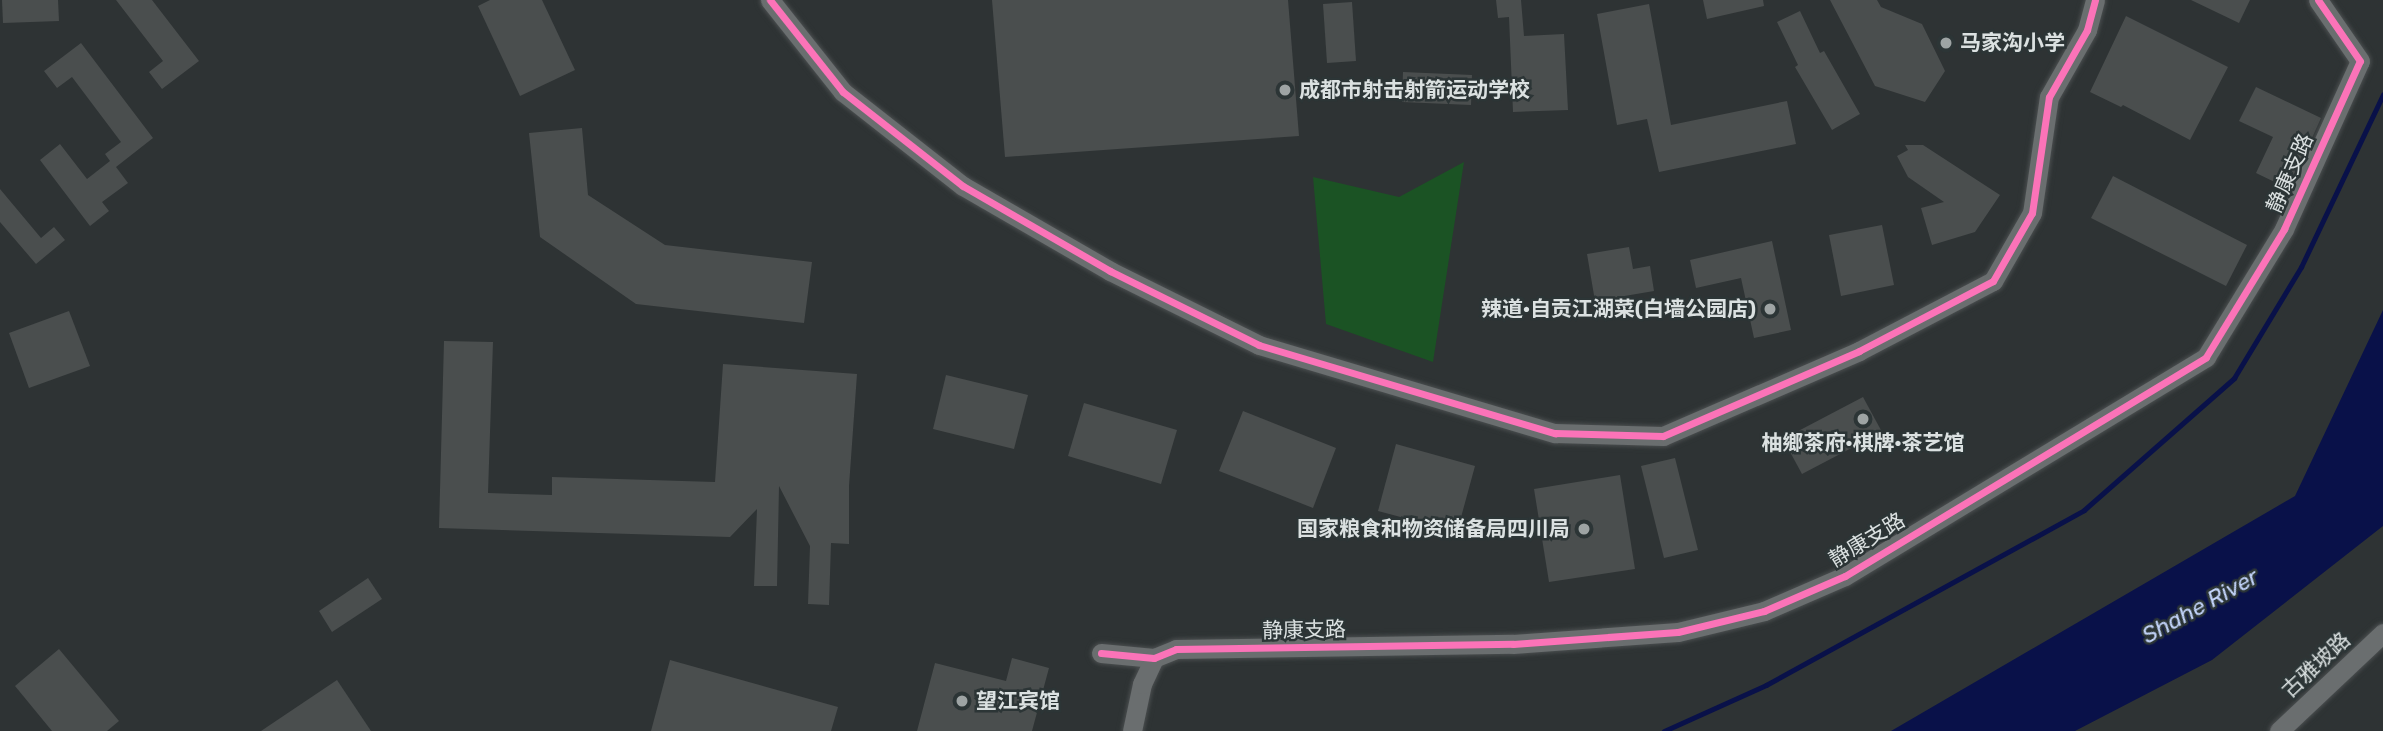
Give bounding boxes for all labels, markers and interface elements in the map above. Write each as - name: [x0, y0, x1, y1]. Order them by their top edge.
- place label: 马家沟小学: [1960, 30, 2065, 56]
- marker: 马家沟小学: [1938, 35, 1954, 51]
- place label: 成都市射击射箭运动学校: [1299, 77, 1530, 103]
- marker: 成都市射击射箭运动学校: [1277, 82, 1293, 98]
- street label: 静康支路: [2261, 130, 2319, 216]
- place label: 辣道·自贡江湖菜(白墙公园店): [1481, 296, 1756, 322]
- marker: 辣道·自贡江湖菜(白墙公园店): [1762, 301, 1778, 317]
- marker: 柚鄉茶府·棋牌·茶艺馆: [1855, 411, 1871, 427]
- place label: 柚鄉茶府·棋牌·茶艺馆: [1762, 430, 1964, 456]
- street label: 静康支路: [1825, 508, 1909, 572]
- place label: 国家粮食和物资储备局四川局: [1297, 516, 1570, 542]
- marker: 国家粮食和物资储备局四川局: [1576, 521, 1592, 537]
- water label: Shahe River: [2137, 563, 2263, 649]
- street label: 静康支路: [1262, 617, 1346, 643]
- street label: 古雅坡路: [2277, 627, 2355, 703]
- place label: 望江宾馆: [976, 688, 1060, 714]
- marker: 望江宾馆: [954, 693, 970, 709]

